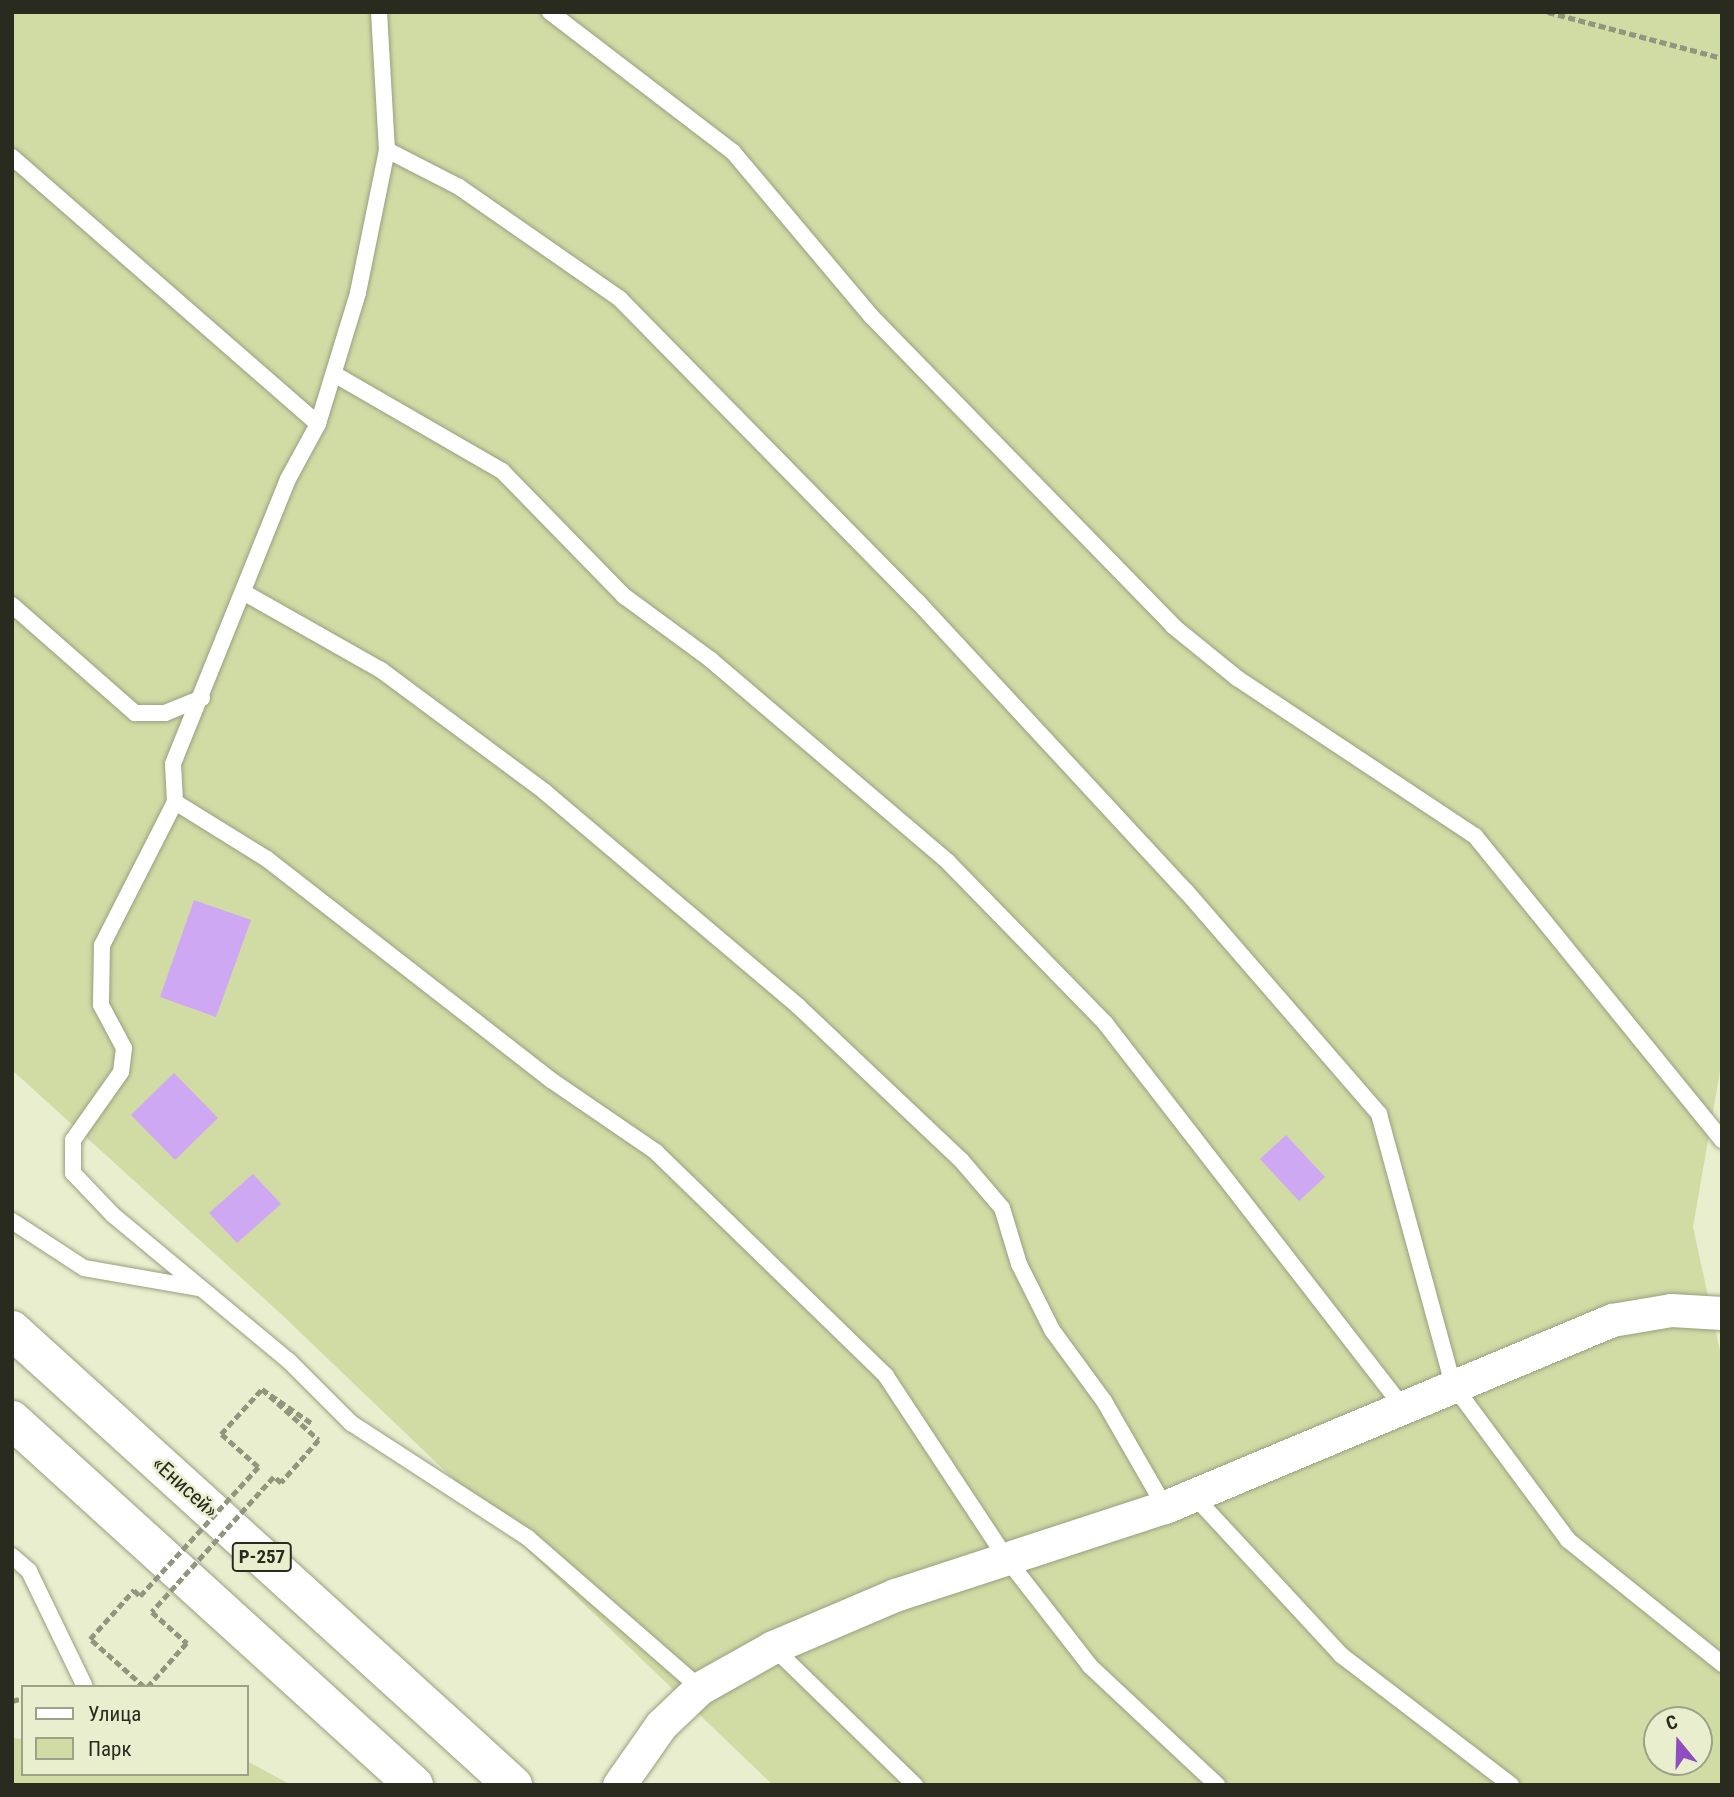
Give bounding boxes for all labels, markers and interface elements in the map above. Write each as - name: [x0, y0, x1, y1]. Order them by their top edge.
- street label: «Енисей»: [147, 1451, 223, 1523]
- road number: Р-257: [230, 1541, 294, 1572]
- legend: [21, 1685, 248, 1776]
- text: Улица: [88, 1702, 141, 1726]
- north arrow: [1643, 1706, 1713, 1776]
- text: С: [1663, 1710, 1681, 1735]
- text: Парк: [88, 1737, 132, 1761]

